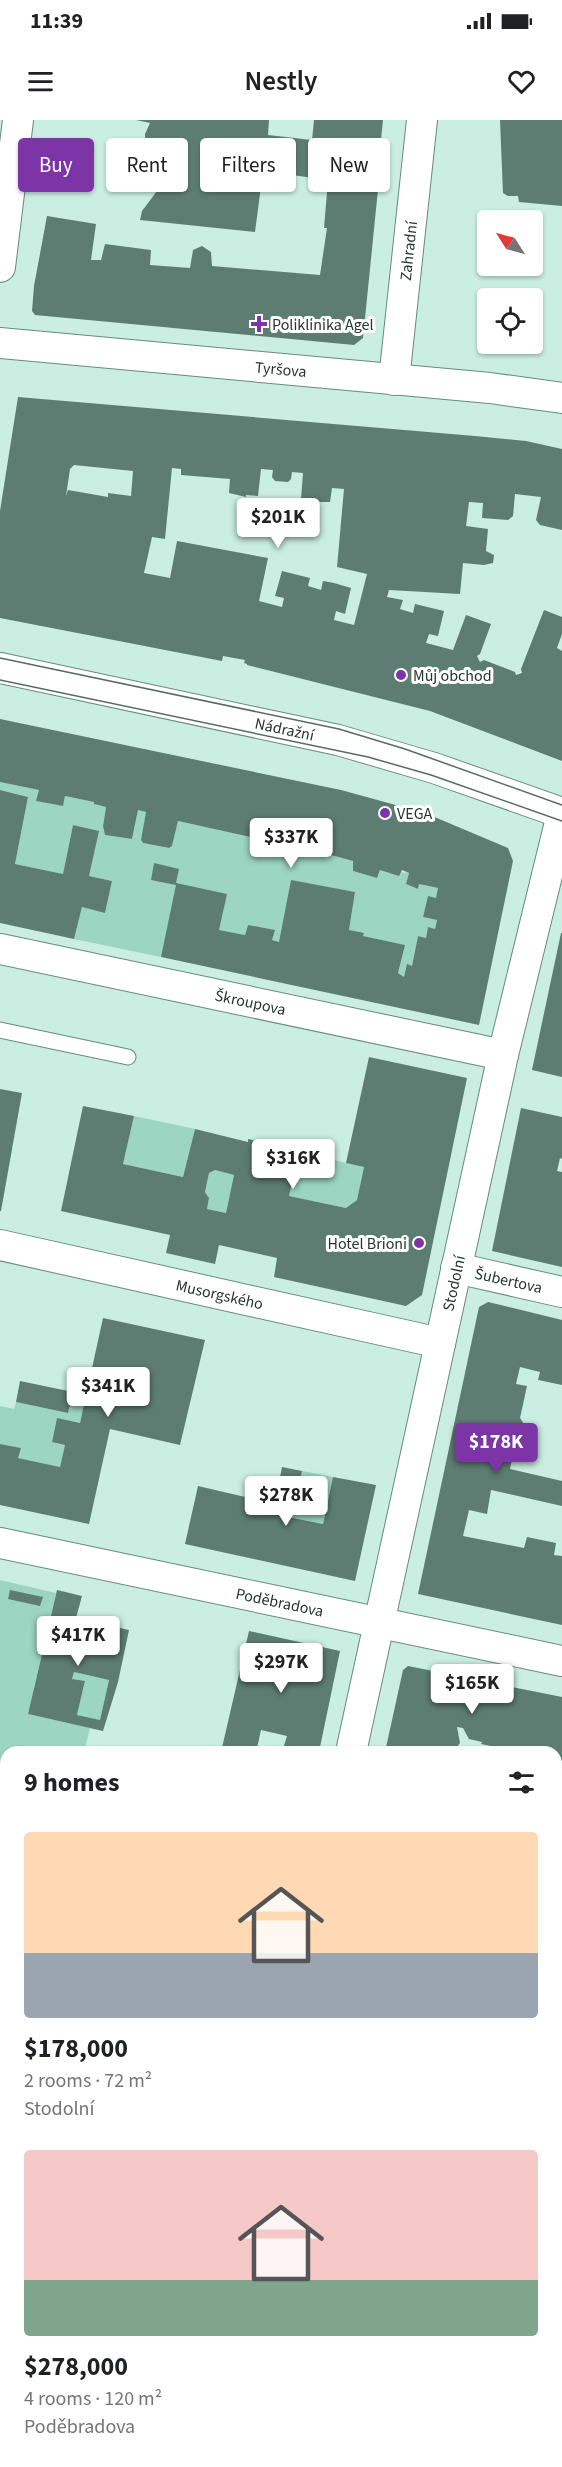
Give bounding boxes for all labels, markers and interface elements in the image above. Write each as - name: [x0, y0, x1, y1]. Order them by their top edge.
- text: 11:39: [30, 5, 83, 37]
- text: Nestly: [245, 62, 317, 101]
- icon: menu: [24, 65, 57, 98]
- icon: heart: [505, 65, 538, 98]
- chip: Buy: [18, 138, 94, 192]
- chip: Rent: [106, 138, 188, 192]
- chip: Filters: [200, 138, 296, 192]
- chip: New: [308, 138, 390, 192]
- north arrow: [477, 210, 543, 276]
- map controls: [477, 210, 543, 354]
- street label: Zahradní: [395, 219, 423, 282]
- button: locate: [477, 288, 543, 354]
- place label: Poliklinika Agel: [272, 314, 374, 336]
- marker: Poliklinika Agel: [250, 315, 268, 333]
- street label: Tyršova: [254, 356, 307, 383]
- pin: $201K: [236, 498, 320, 549]
- text: $201K: [251, 503, 305, 531]
- place label: Můj obchod: [413, 665, 492, 687]
- marker: Můj obchod: [394, 668, 408, 682]
- street label: Nádražní: [253, 713, 317, 747]
- place label: VEGA: [397, 803, 432, 825]
- marker: VEGA: [378, 806, 392, 820]
- pin: $337K: [249, 818, 333, 869]
- text: $337K: [264, 823, 318, 851]
- street label: Škroupova: [213, 985, 288, 1021]
- pin: $316K: [251, 1139, 335, 1190]
- text: $316K: [266, 1144, 320, 1172]
- place label: Hotel Brioni: [328, 1233, 407, 1255]
- marker: Hotel Brioni: [412, 1236, 426, 1250]
- street label: Stodolní: [437, 1252, 471, 1313]
- street label: Šubertova: [473, 1263, 544, 1299]
- street label: Musorgského: [174, 1274, 265, 1315]
- pin: $341K: [66, 1367, 150, 1418]
- text: $341K: [81, 1372, 135, 1400]
- pin: $178K: [454, 1423, 538, 1474]
- text: $178K: [469, 1428, 523, 1456]
- pin: $278K: [244, 1476, 328, 1527]
- text: $278K: [259, 1481, 313, 1509]
- street label: Poděbradova: [234, 1583, 326, 1623]
- pin: $417K: [36, 1616, 120, 1667]
- text: $417K: [51, 1621, 105, 1649]
- pin: $297K: [239, 1643, 323, 1694]
- text: $297K: [254, 1648, 308, 1676]
- pin: $165K: [430, 1664, 514, 1715]
- text: $165K: [445, 1669, 499, 1697]
- text: 9 homes: [24, 1764, 119, 1801]
- icon: filters: [505, 1766, 538, 1799]
- icon: home: [227, 1871, 335, 1979]
- text: $178,000: [24, 2030, 128, 2067]
- text: 2 rooms · 72 m²: [24, 2067, 152, 2095]
- text: Stodolní: [24, 2095, 94, 2123]
- icon: home: [227, 2189, 335, 2297]
- text: $278,000: [24, 2348, 128, 2385]
- text: 4 rooms · 120 m²: [24, 2385, 162, 2413]
- text: Poděbradova: [24, 2413, 135, 2441]

